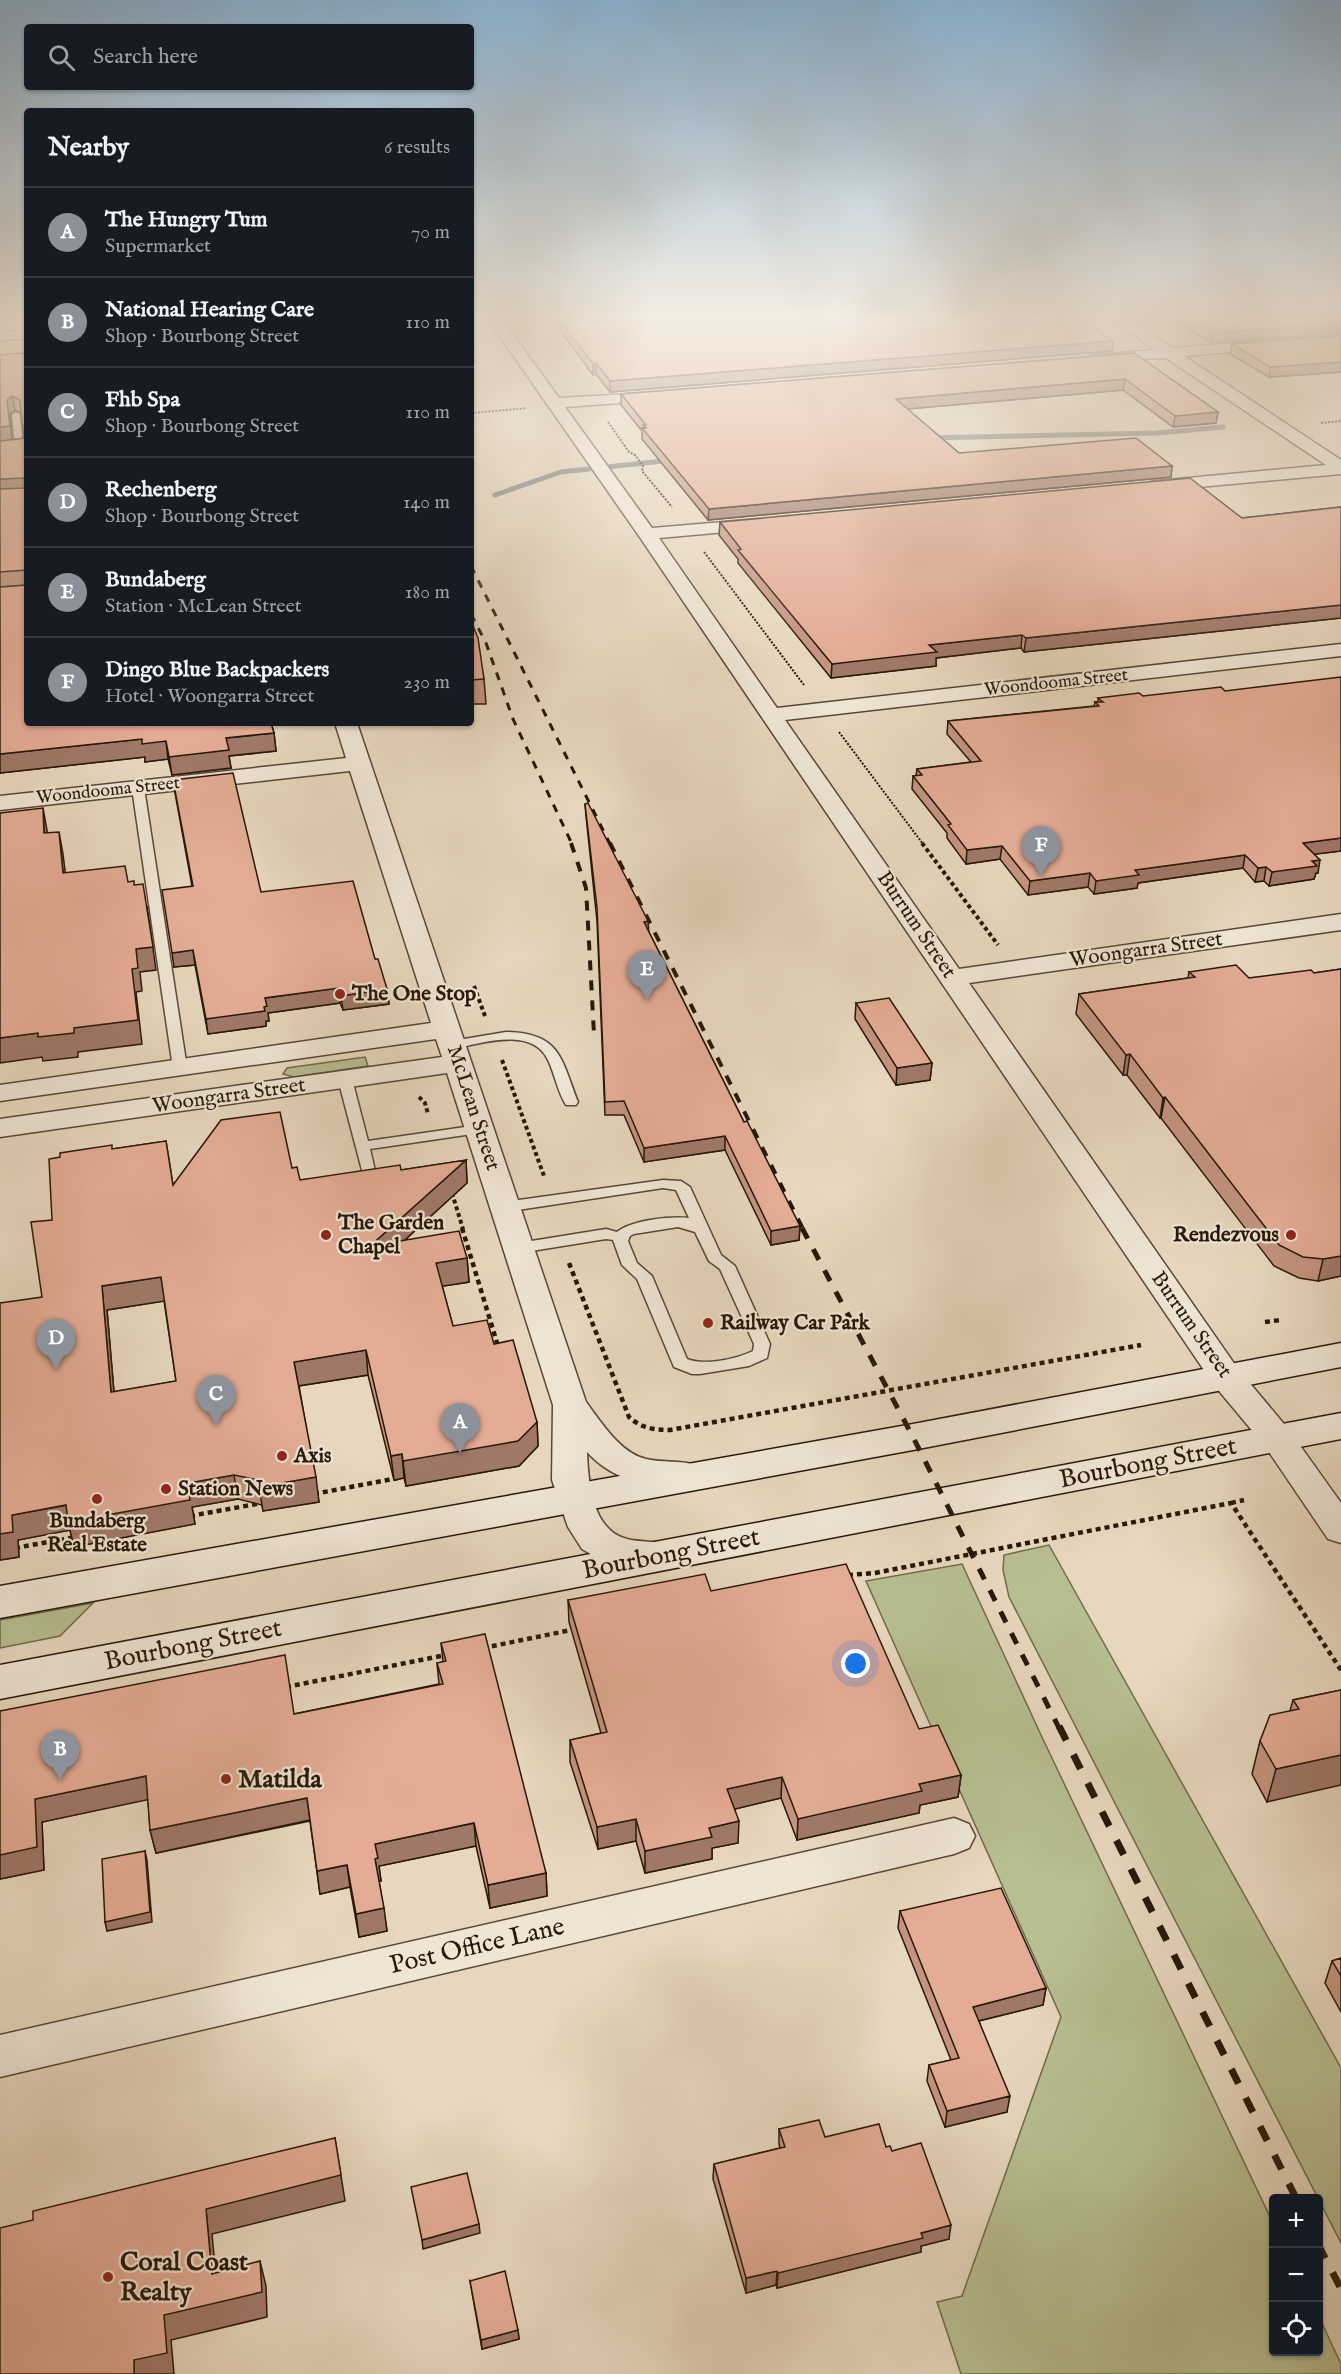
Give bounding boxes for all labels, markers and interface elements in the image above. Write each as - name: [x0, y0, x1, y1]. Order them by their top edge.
- search box: [24, 24, 474, 90]
- icon: search: [45, 41, 78, 74]
- text: Search here: [93, 43, 198, 71]
- text: Nearby: [48, 131, 129, 164]
- text: 6 results: [384, 135, 450, 160]
- text: The Hungry Tum: [105, 206, 268, 234]
- text: A: [61, 220, 74, 245]
- text: 70 m: [411, 220, 450, 245]
- text: Supermarket: [105, 234, 211, 259]
- text: National Hearing Care: [105, 296, 314, 324]
- text: B: [61, 310, 74, 335]
- text: 110 m: [406, 310, 450, 335]
- text: Shop · Bourbong Street: [105, 324, 299, 349]
- text: Fhb Spa: [105, 386, 180, 414]
- text: C: [60, 400, 75, 425]
- text: 110 m: [406, 400, 450, 425]
- text: Shop · Bourbong Street: [105, 414, 299, 439]
- text: Rechenberg: [105, 476, 216, 504]
- text: D: [59, 490, 76, 515]
- text: 140 m: [403, 490, 450, 515]
- text: Shop · Bourbong Street: [105, 504, 299, 529]
- text: Bundaberg: [105, 566, 206, 594]
- text: E: [61, 580, 74, 605]
- text: 180 m: [405, 580, 450, 605]
- text: Station · McLean Street: [105, 594, 302, 619]
- text: Dingo Blue Backpackers: [105, 656, 329, 684]
- street label: Woondooma Street: [983, 664, 1129, 702]
- text: F: [61, 670, 74, 695]
- text: 230 m: [404, 670, 450, 695]
- text: Hotel · Woongarra Street: [105, 684, 314, 709]
- street label: Woondooma Street: [35, 772, 181, 810]
- pin: F: [1022, 826, 1060, 876]
- street label: Burrum Street: [870, 866, 962, 984]
- street label: Woongarra Street: [1068, 926, 1224, 974]
- pin: E: [628, 950, 666, 1000]
- place label: The One Stop: [351, 981, 477, 1008]
- marker: The One Stop: [333, 987, 347, 1001]
- street label: McLean Street: [440, 1042, 506, 1174]
- street label: Woongarra Street: [151, 1072, 307, 1120]
- place label: The Garden Chapel: [337, 1210, 444, 1261]
- place label: Rendezvous: [1173, 1222, 1279, 1249]
- marker: The Garden Chapel: [319, 1228, 333, 1242]
- marker: Rendezvous: [1284, 1228, 1298, 1242]
- street label: Burrum Street: [1144, 1266, 1238, 1384]
- place label: Railway Car Park: [720, 1310, 871, 1337]
- marker: Railway Car Park: [701, 1316, 715, 1330]
- pin: D: [36, 1320, 76, 1369]
- pin: C: [196, 1376, 236, 1425]
- pin: A: [440, 1404, 480, 1453]
- street label: Bourbong Street: [1056, 1430, 1240, 1496]
- place label: Axis: [293, 1443, 331, 1470]
- marker: Axis: [275, 1449, 289, 1463]
- place label: Station News: [178, 1476, 293, 1503]
- marker: Station News: [159, 1482, 173, 1496]
- marker: Bundaberg Real Estate: [90, 1492, 104, 1506]
- place label: Bundaberg Real Estate: [47, 1508, 147, 1559]
- street label: Bourbong Street: [579, 1521, 763, 1587]
- street label: Bourbong Street: [101, 1612, 285, 1678]
- your location: [841, 1649, 870, 1678]
- pin: B: [40, 1730, 80, 1780]
- place label: Matilda: [238, 1763, 322, 1796]
- marker: Matilda: [219, 1772, 233, 1786]
- street label: Post Office Lane: [386, 1910, 568, 1982]
- map controls: [1269, 2194, 1323, 2356]
- button: +: [1269, 2194, 1323, 2248]
- place label: Coral Coast Realty: [120, 2246, 248, 2309]
- button: −: [1269, 2248, 1323, 2302]
- marker: Coral Coast Realty: [101, 2270, 115, 2284]
- button: locate: [1269, 2302, 1323, 2356]

